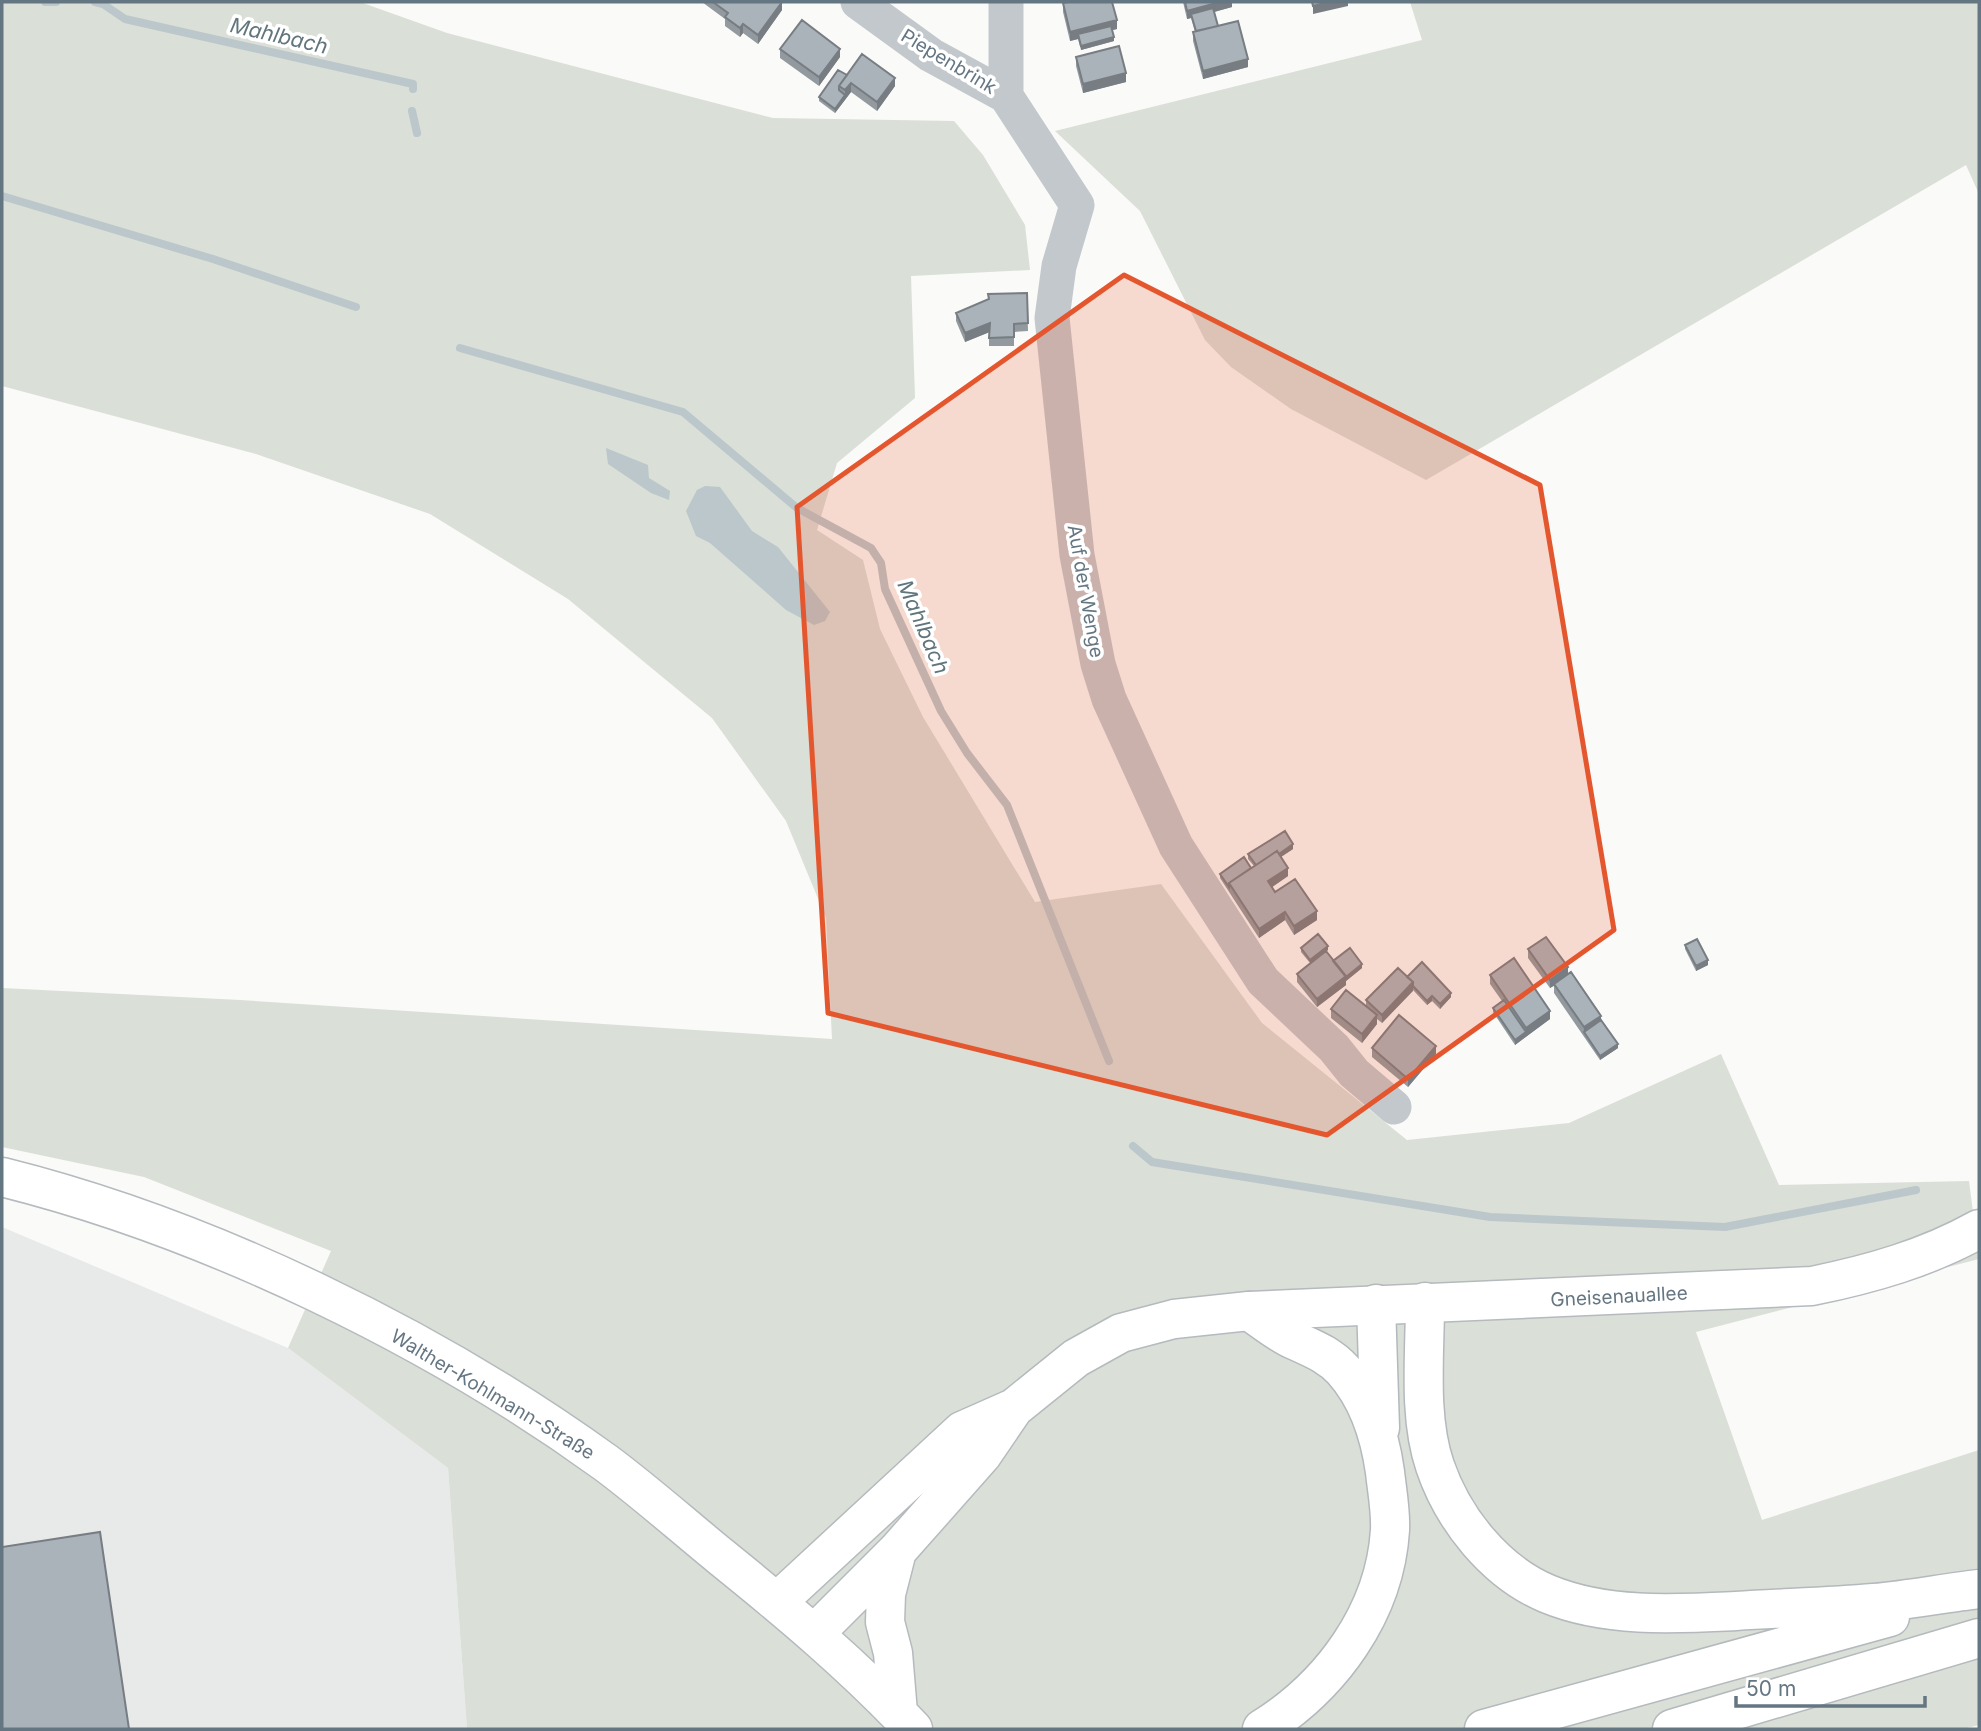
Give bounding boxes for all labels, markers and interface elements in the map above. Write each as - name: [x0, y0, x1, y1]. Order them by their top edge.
- water label: Mahlbach: [228, 12, 330, 59]
- street label: Piepenbrink: [897, 24, 1001, 99]
- street label: Auf der Wenge: [1062, 523, 1109, 659]
- water label: Mahlbach: [893, 576, 954, 678]
- street label: Gneisenauallee: [1550, 1281, 1688, 1312]
- street label: Walther-Kohlmann-Straße: [387, 1324, 599, 1464]
- scale bar: [1736, 1664, 1925, 1708]
- text: 50 m: [1746, 1676, 1796, 1701]

